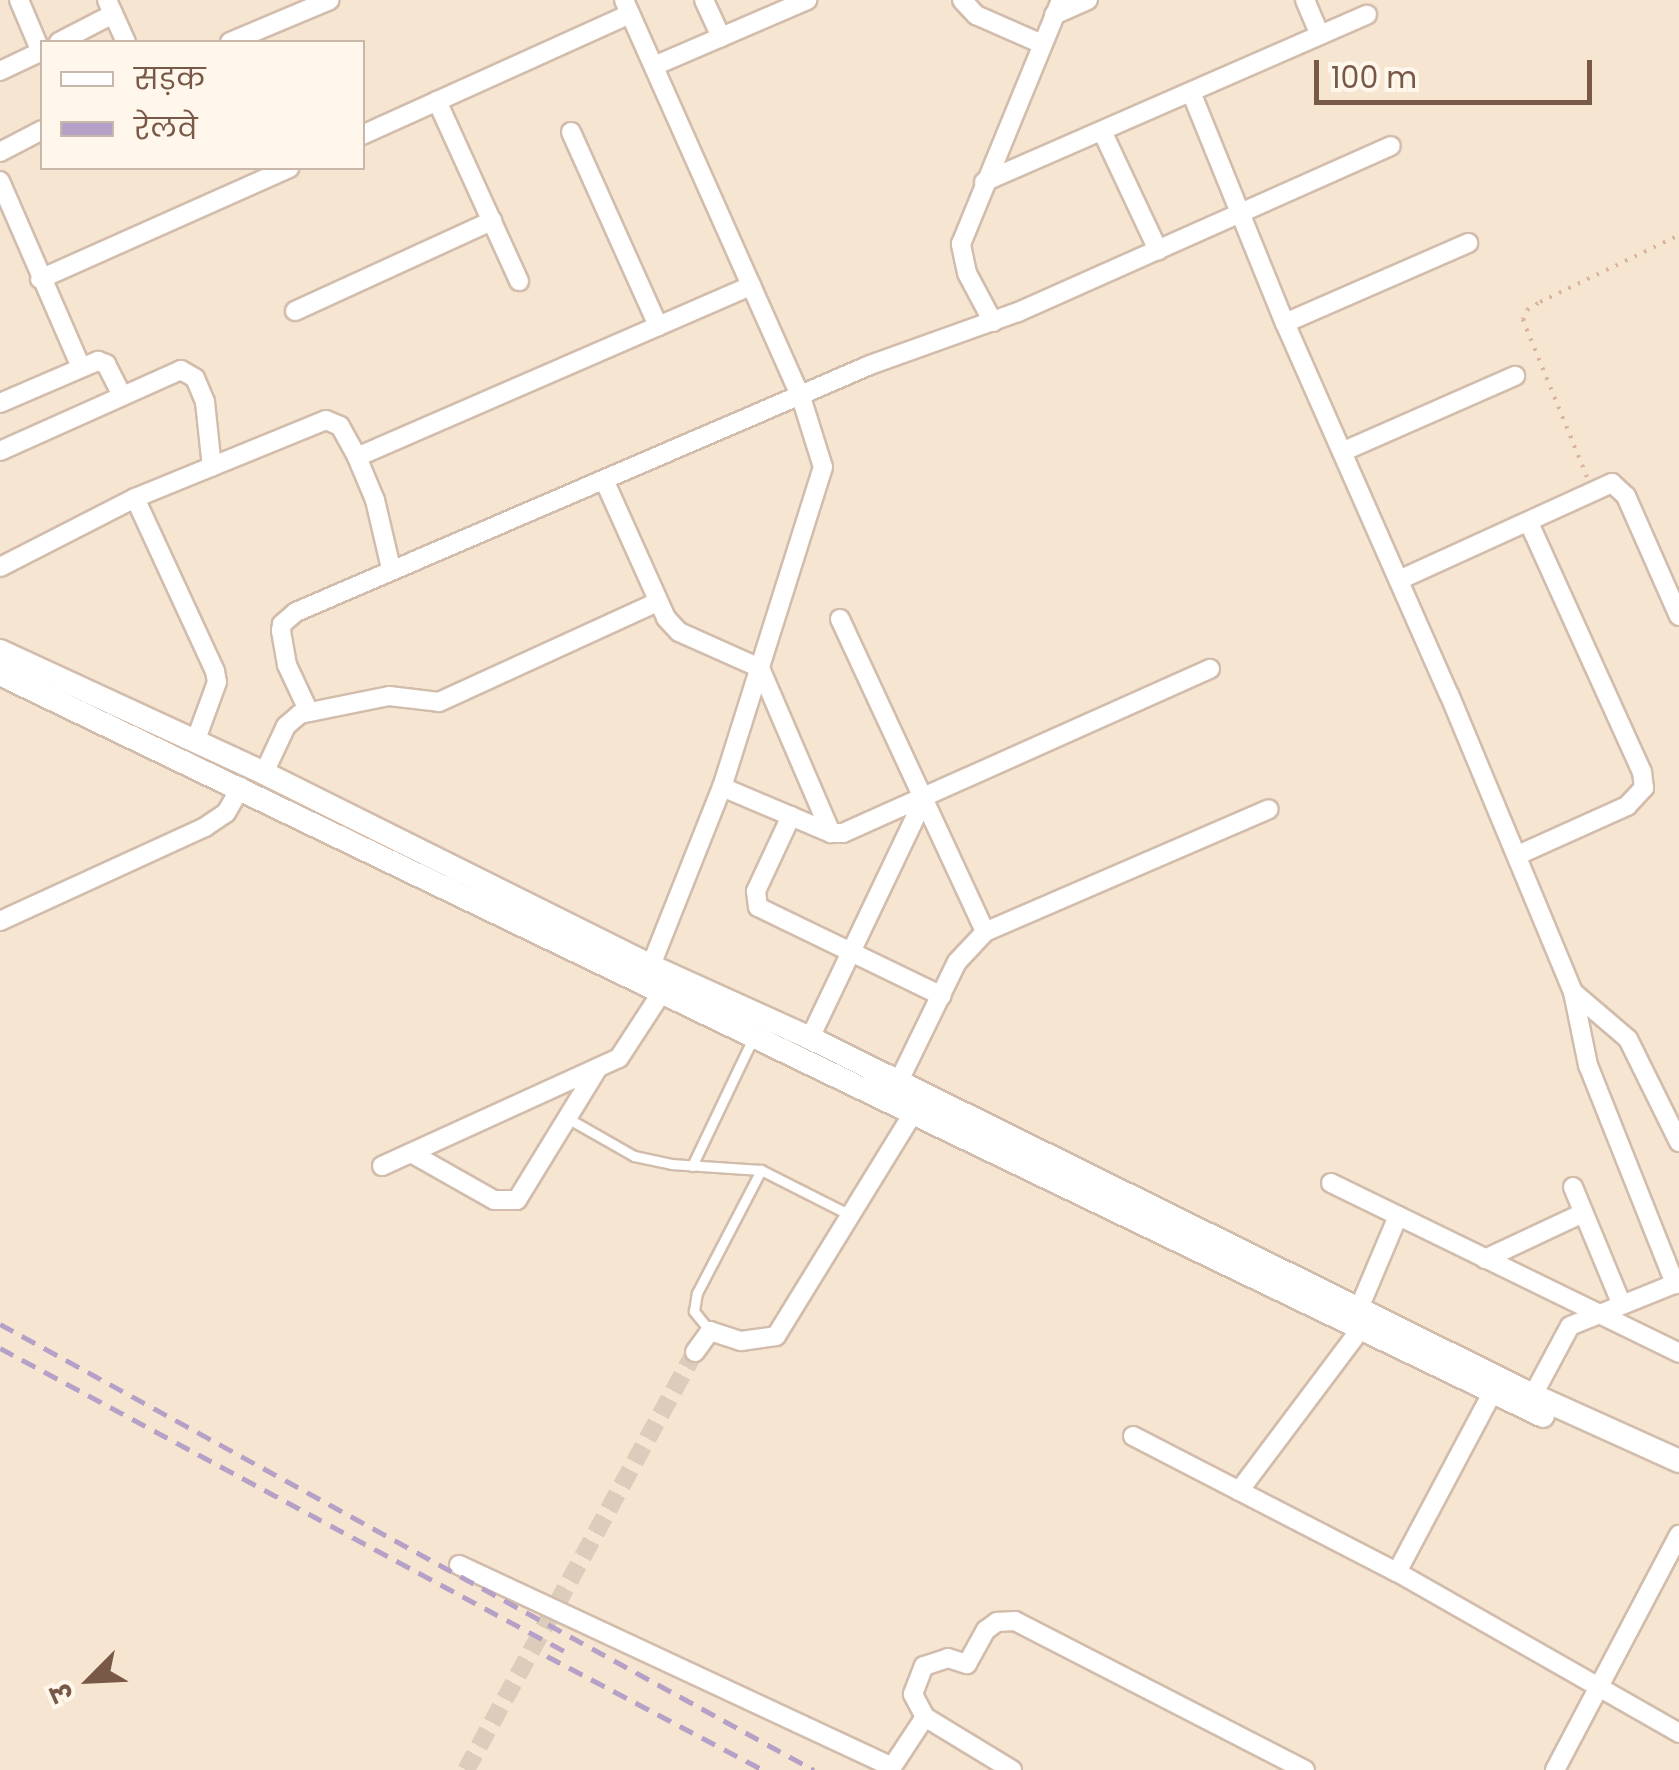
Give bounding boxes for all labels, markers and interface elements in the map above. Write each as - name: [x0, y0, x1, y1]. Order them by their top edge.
- legend: [40, 40, 365, 170]
- scale bar: [1319, 40, 1596, 102]
- text: 100 m: [1331, 56, 1417, 99]
- text: सड़क: [134, 57, 206, 100]
- text: रेलवे: [134, 107, 197, 150]
- north arrow: [40, 1630, 140, 1730]
- text: उ: [41, 1677, 83, 1708]

